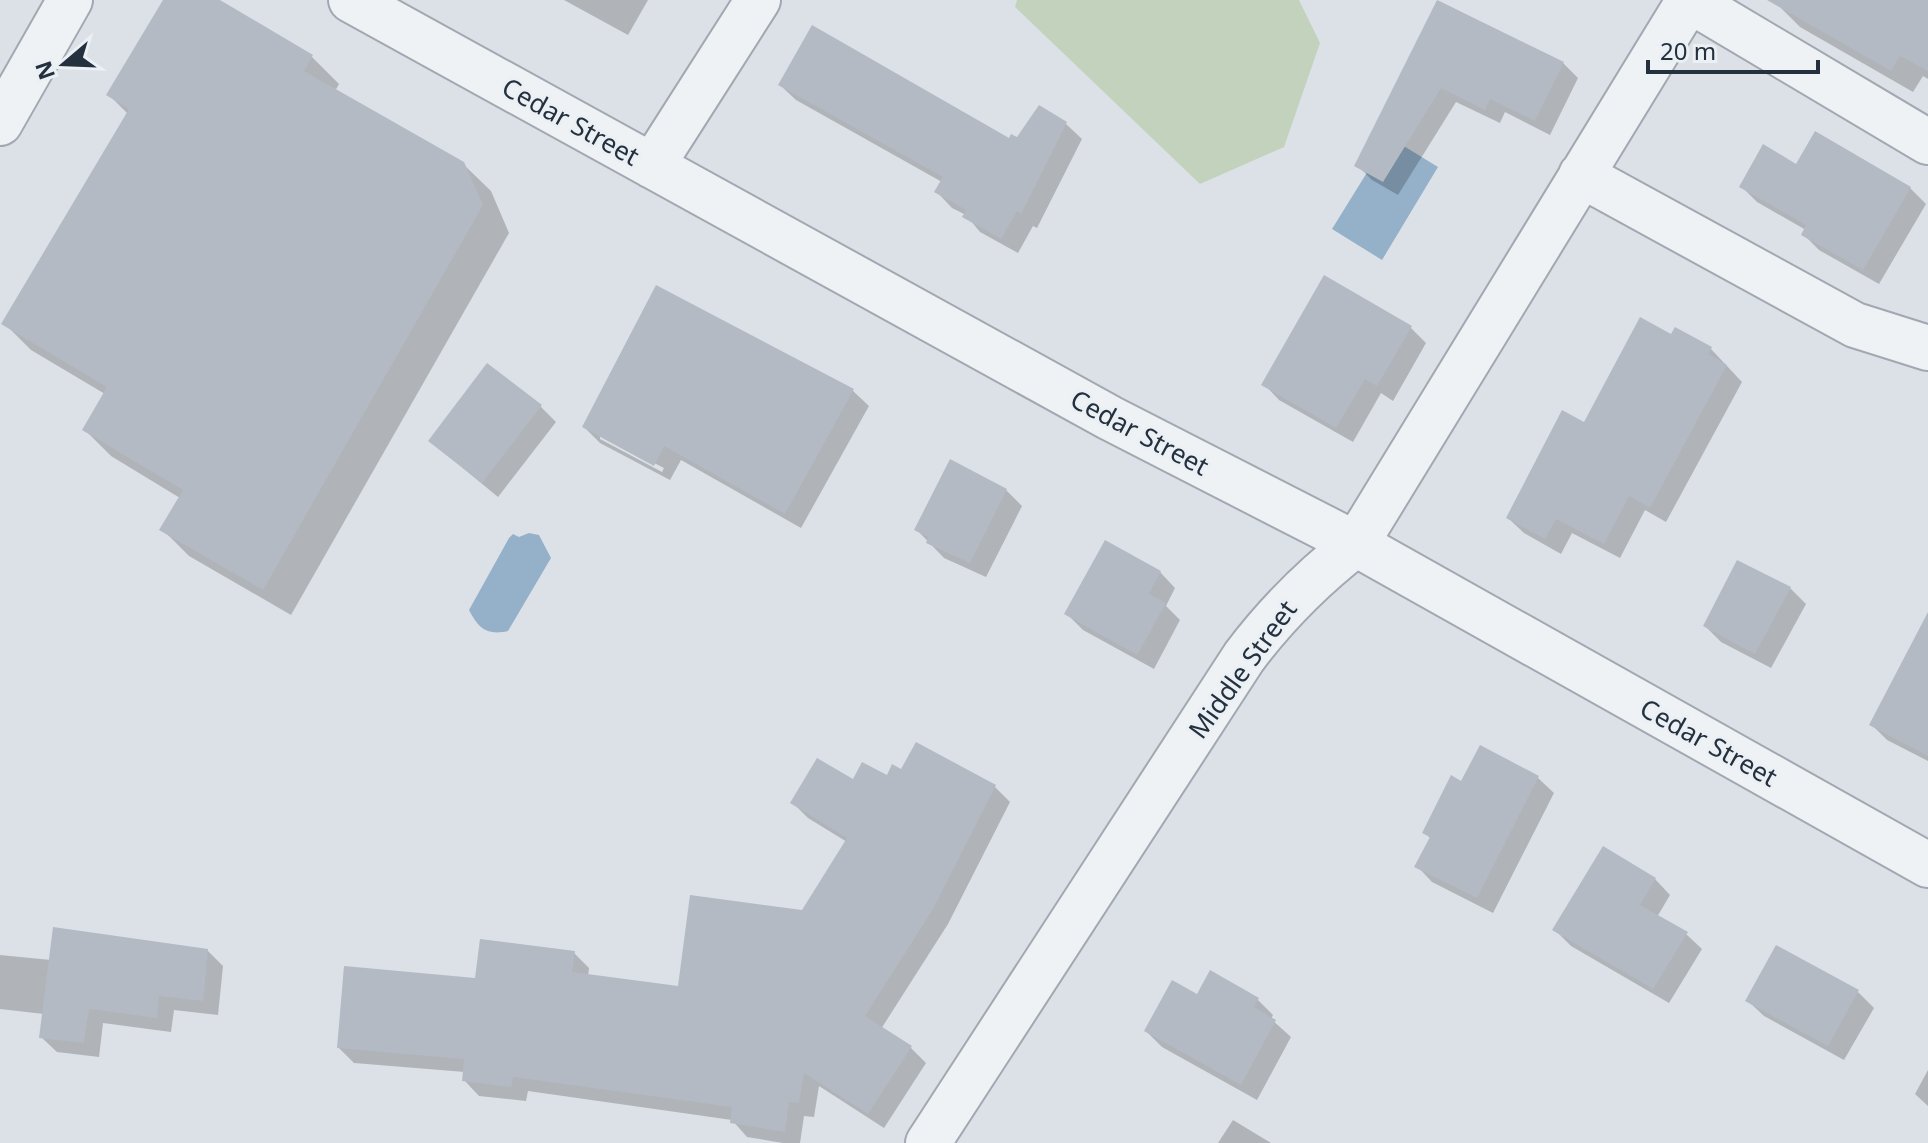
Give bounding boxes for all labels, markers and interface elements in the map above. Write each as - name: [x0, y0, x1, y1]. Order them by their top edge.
- north arrow: [24, 24, 104, 104]
- scale bar: [1648, 24, 1818, 74]
- text: 20 m: [1660, 34, 1716, 67]
- text: N: [27, 57, 61, 84]
- street label: Cedar Street: [496, 68, 646, 174]
- street label: Cedar Street: [1065, 380, 1215, 484]
- street label: Middle Street: [1180, 592, 1304, 746]
- street label: Cedar Street: [1634, 689, 1784, 795]

